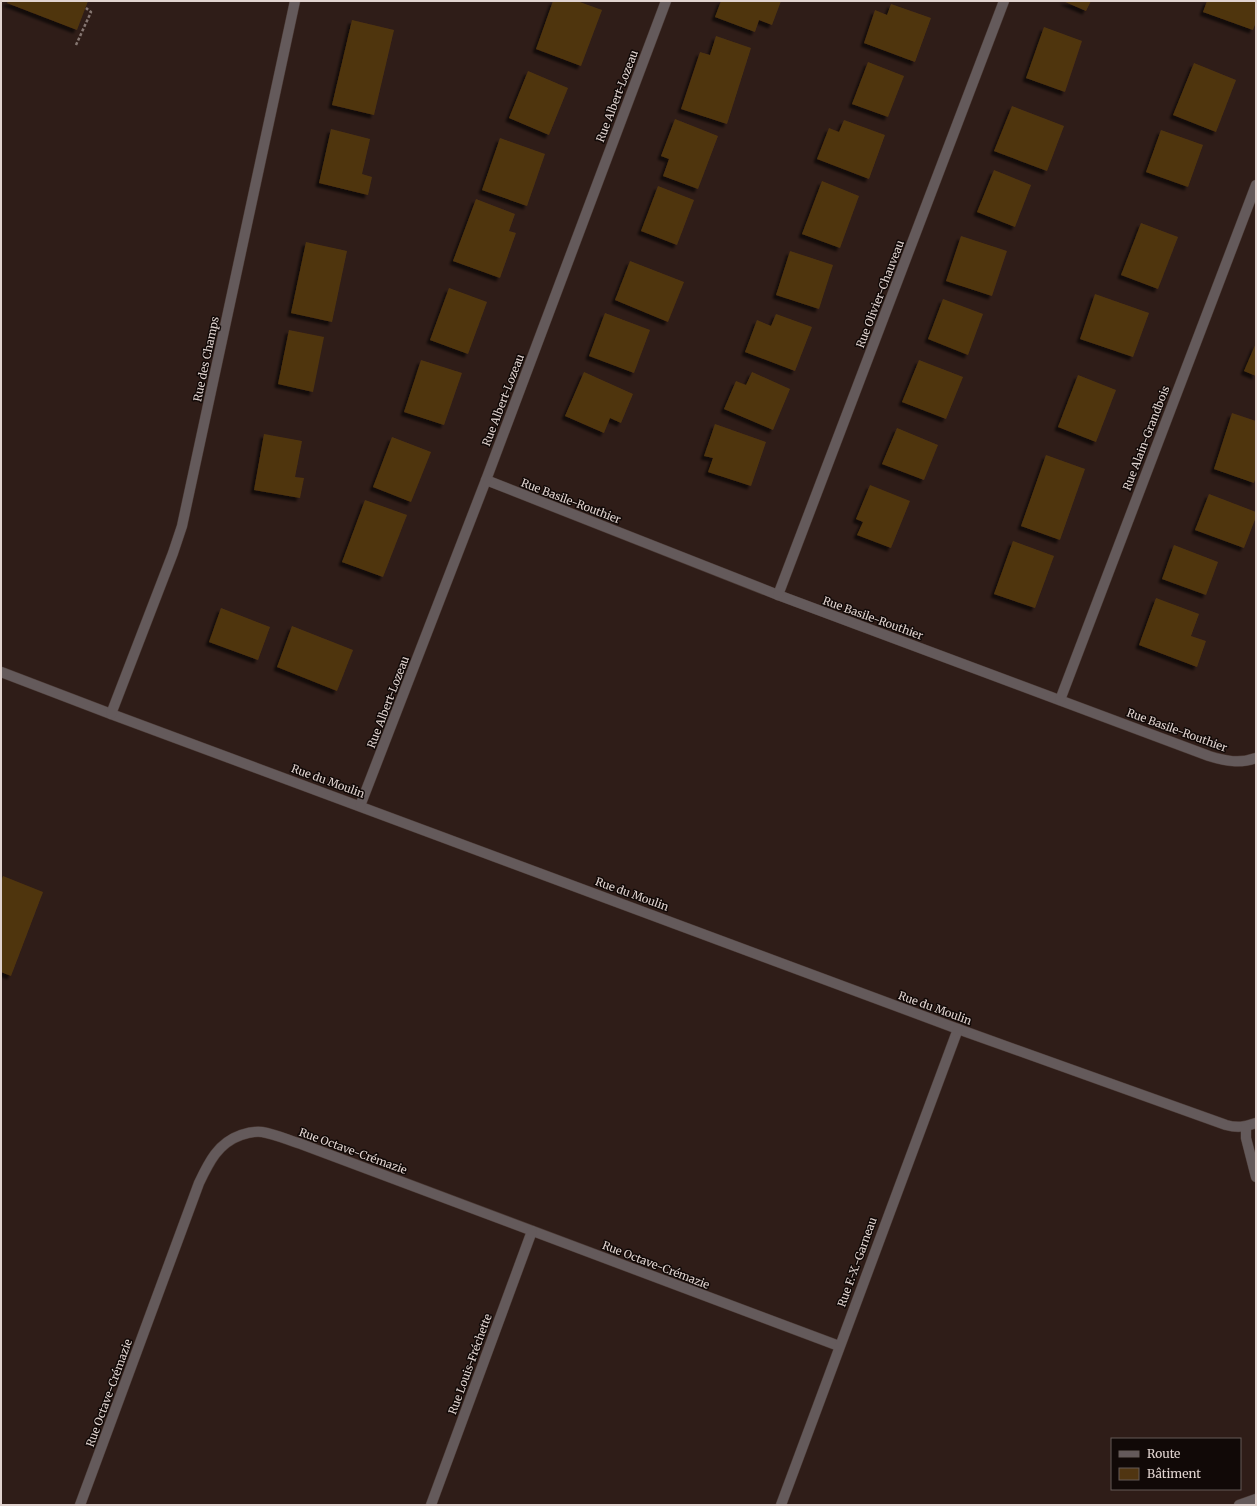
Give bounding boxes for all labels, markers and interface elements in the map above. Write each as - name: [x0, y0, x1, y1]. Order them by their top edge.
- street label: Rue Albert-Lozeau: [593, 48, 641, 144]
- street label: Rue Olivier-Chauveau: [853, 238, 907, 350]
- street label: Rue des Champs: [190, 315, 222, 403]
- street label: Rue Albert-Lozeau: [479, 352, 527, 448]
- street label: Rue Alain-Grandbois: [1120, 384, 1172, 492]
- street label: Rue Basile-Routhier: [519, 475, 623, 527]
- street label: Rue Basile-Routhier: [821, 593, 925, 643]
- street label: Rue Albert-Lozeau: [364, 654, 412, 750]
- street label: Rue Basile-Routhier: [1125, 705, 1229, 755]
- street label: Rue du Moulin: [289, 761, 367, 801]
- street label: Rue du Moulin: [593, 874, 671, 914]
- street label: Rue du Moulin: [896, 988, 974, 1028]
- street label: Rue Octave-Crémazie: [297, 1125, 409, 1177]
- street label: Rue F.-X.-Garneau: [834, 1215, 880, 1309]
- street label: Rue Octave-Crémazie: [600, 1238, 712, 1292]
- street label: Rue Louis-Fréchette: [445, 1312, 495, 1416]
- street label: Rue Octave-Crémazie: [83, 1337, 135, 1449]
- legend: [1111, 1438, 1241, 1490]
- text: Route: [1147, 1446, 1180, 1461]
- text: Bâtiment: [1147, 1466, 1201, 1481]

